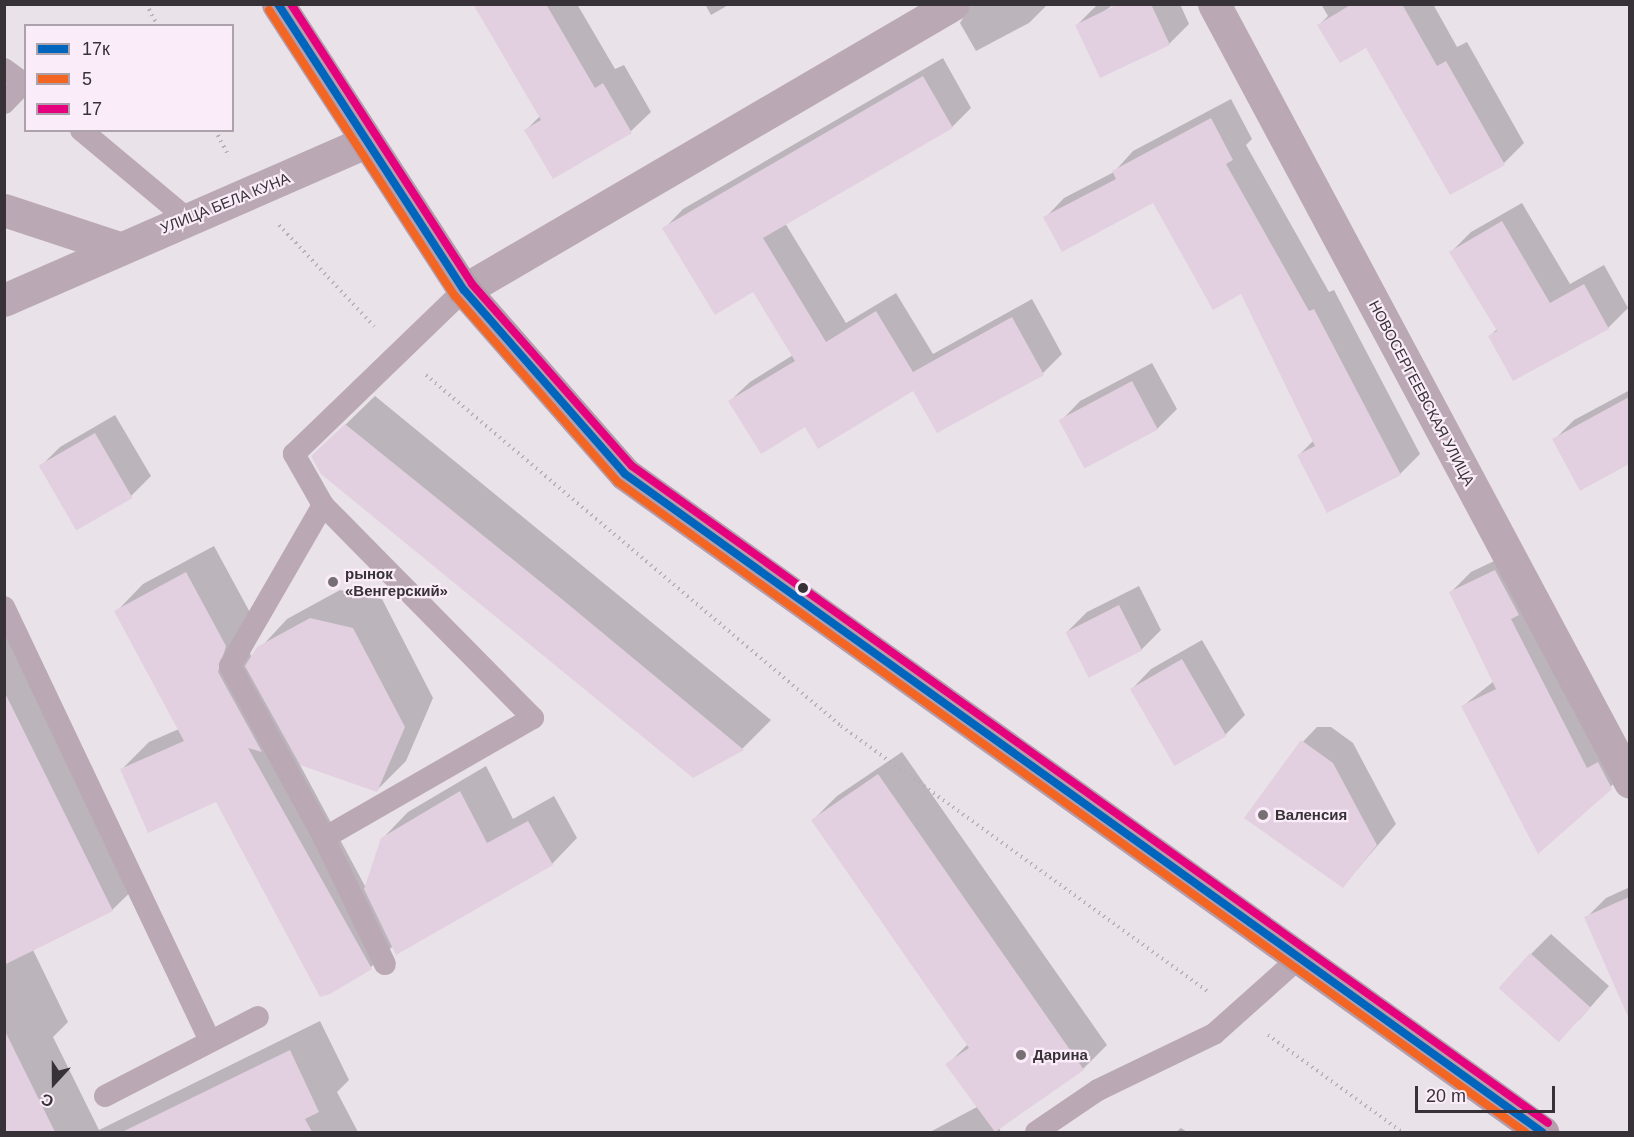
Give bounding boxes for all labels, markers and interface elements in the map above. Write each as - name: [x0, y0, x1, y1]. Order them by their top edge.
- legend: [24, 24, 234, 132]
- text: 17к: [82, 39, 110, 59]
- text: 5: [82, 69, 92, 89]
- text: 17: [82, 99, 102, 119]
- street label: УЛИЦА БЕЛА КУНА: [158, 169, 292, 237]
- street label: НОВОСЕРГЕЕВСКАЯ УЛИЦА: [1365, 297, 1479, 489]
- place label: рынок «Венгерский»: [345, 564, 448, 599]
- marker: рынок «Венгерский»: [326, 575, 340, 589]
- unlabelled marker: [797, 582, 809, 594]
- place label: Валенсия: [1275, 806, 1347, 824]
- marker: Валенсия: [1256, 808, 1270, 822]
- place label: Дарина: [1033, 1046, 1088, 1064]
- marker: Дарина: [1014, 1048, 1028, 1062]
- north arrow: [24, 1053, 84, 1113]
- scale bar: [1418, 1074, 1558, 1112]
- text: 20 m: [1426, 1086, 1466, 1106]
- text: С: [39, 1090, 56, 1110]

